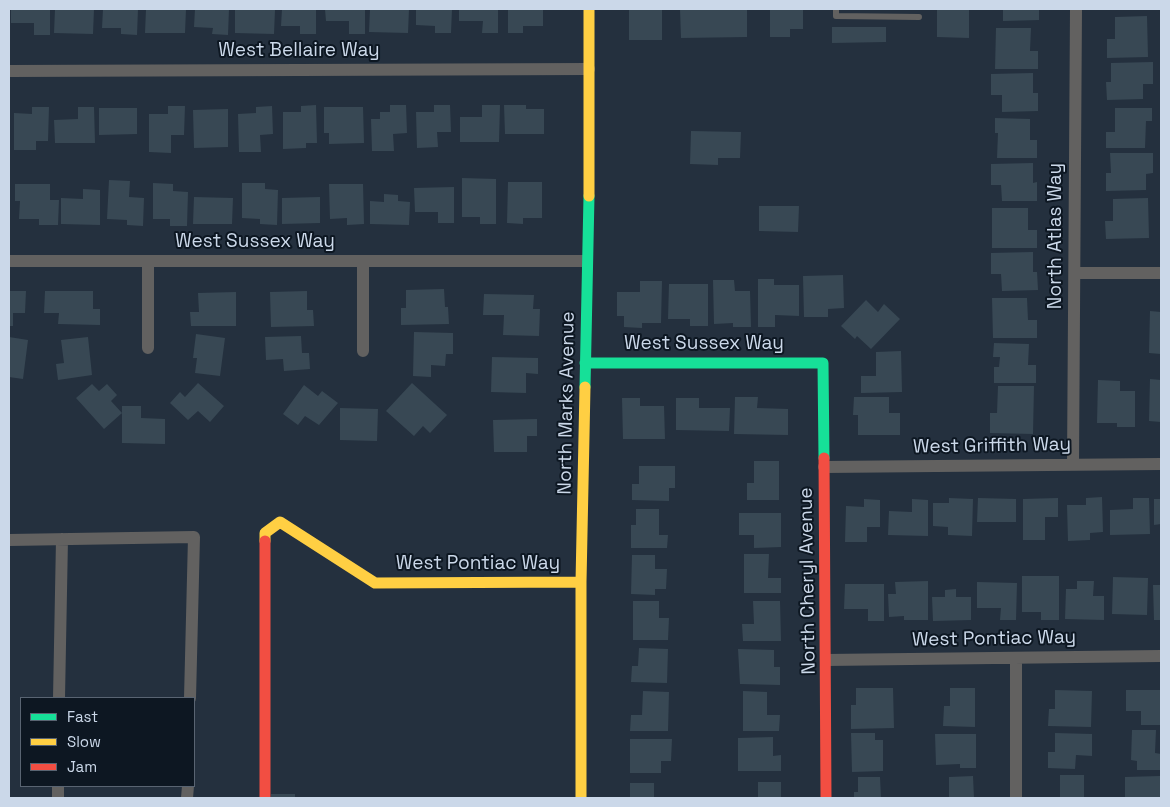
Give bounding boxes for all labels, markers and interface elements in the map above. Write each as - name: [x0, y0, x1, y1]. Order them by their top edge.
- street label: West Bellaire Way: [218, 40, 380, 62]
- street label: North Atlas Way: [1045, 163, 1067, 309]
- street label: West Sussex Way: [175, 231, 335, 253]
- street label: North Marks Avenue: [554, 311, 580, 495]
- street label: West Sussex Way: [624, 333, 784, 355]
- street label: West Griffith Way: [913, 433, 1071, 459]
- street label: North Cheryl Avenue: [795, 487, 821, 675]
- street label: West Pontiac Way: [396, 553, 560, 575]
- street label: West Pontiac Way: [912, 626, 1076, 652]
- legend: [20, 697, 195, 787]
- text: Fast: [67, 707, 98, 726]
- text: Slow: [67, 732, 101, 751]
- text: Jam: [67, 757, 97, 776]

